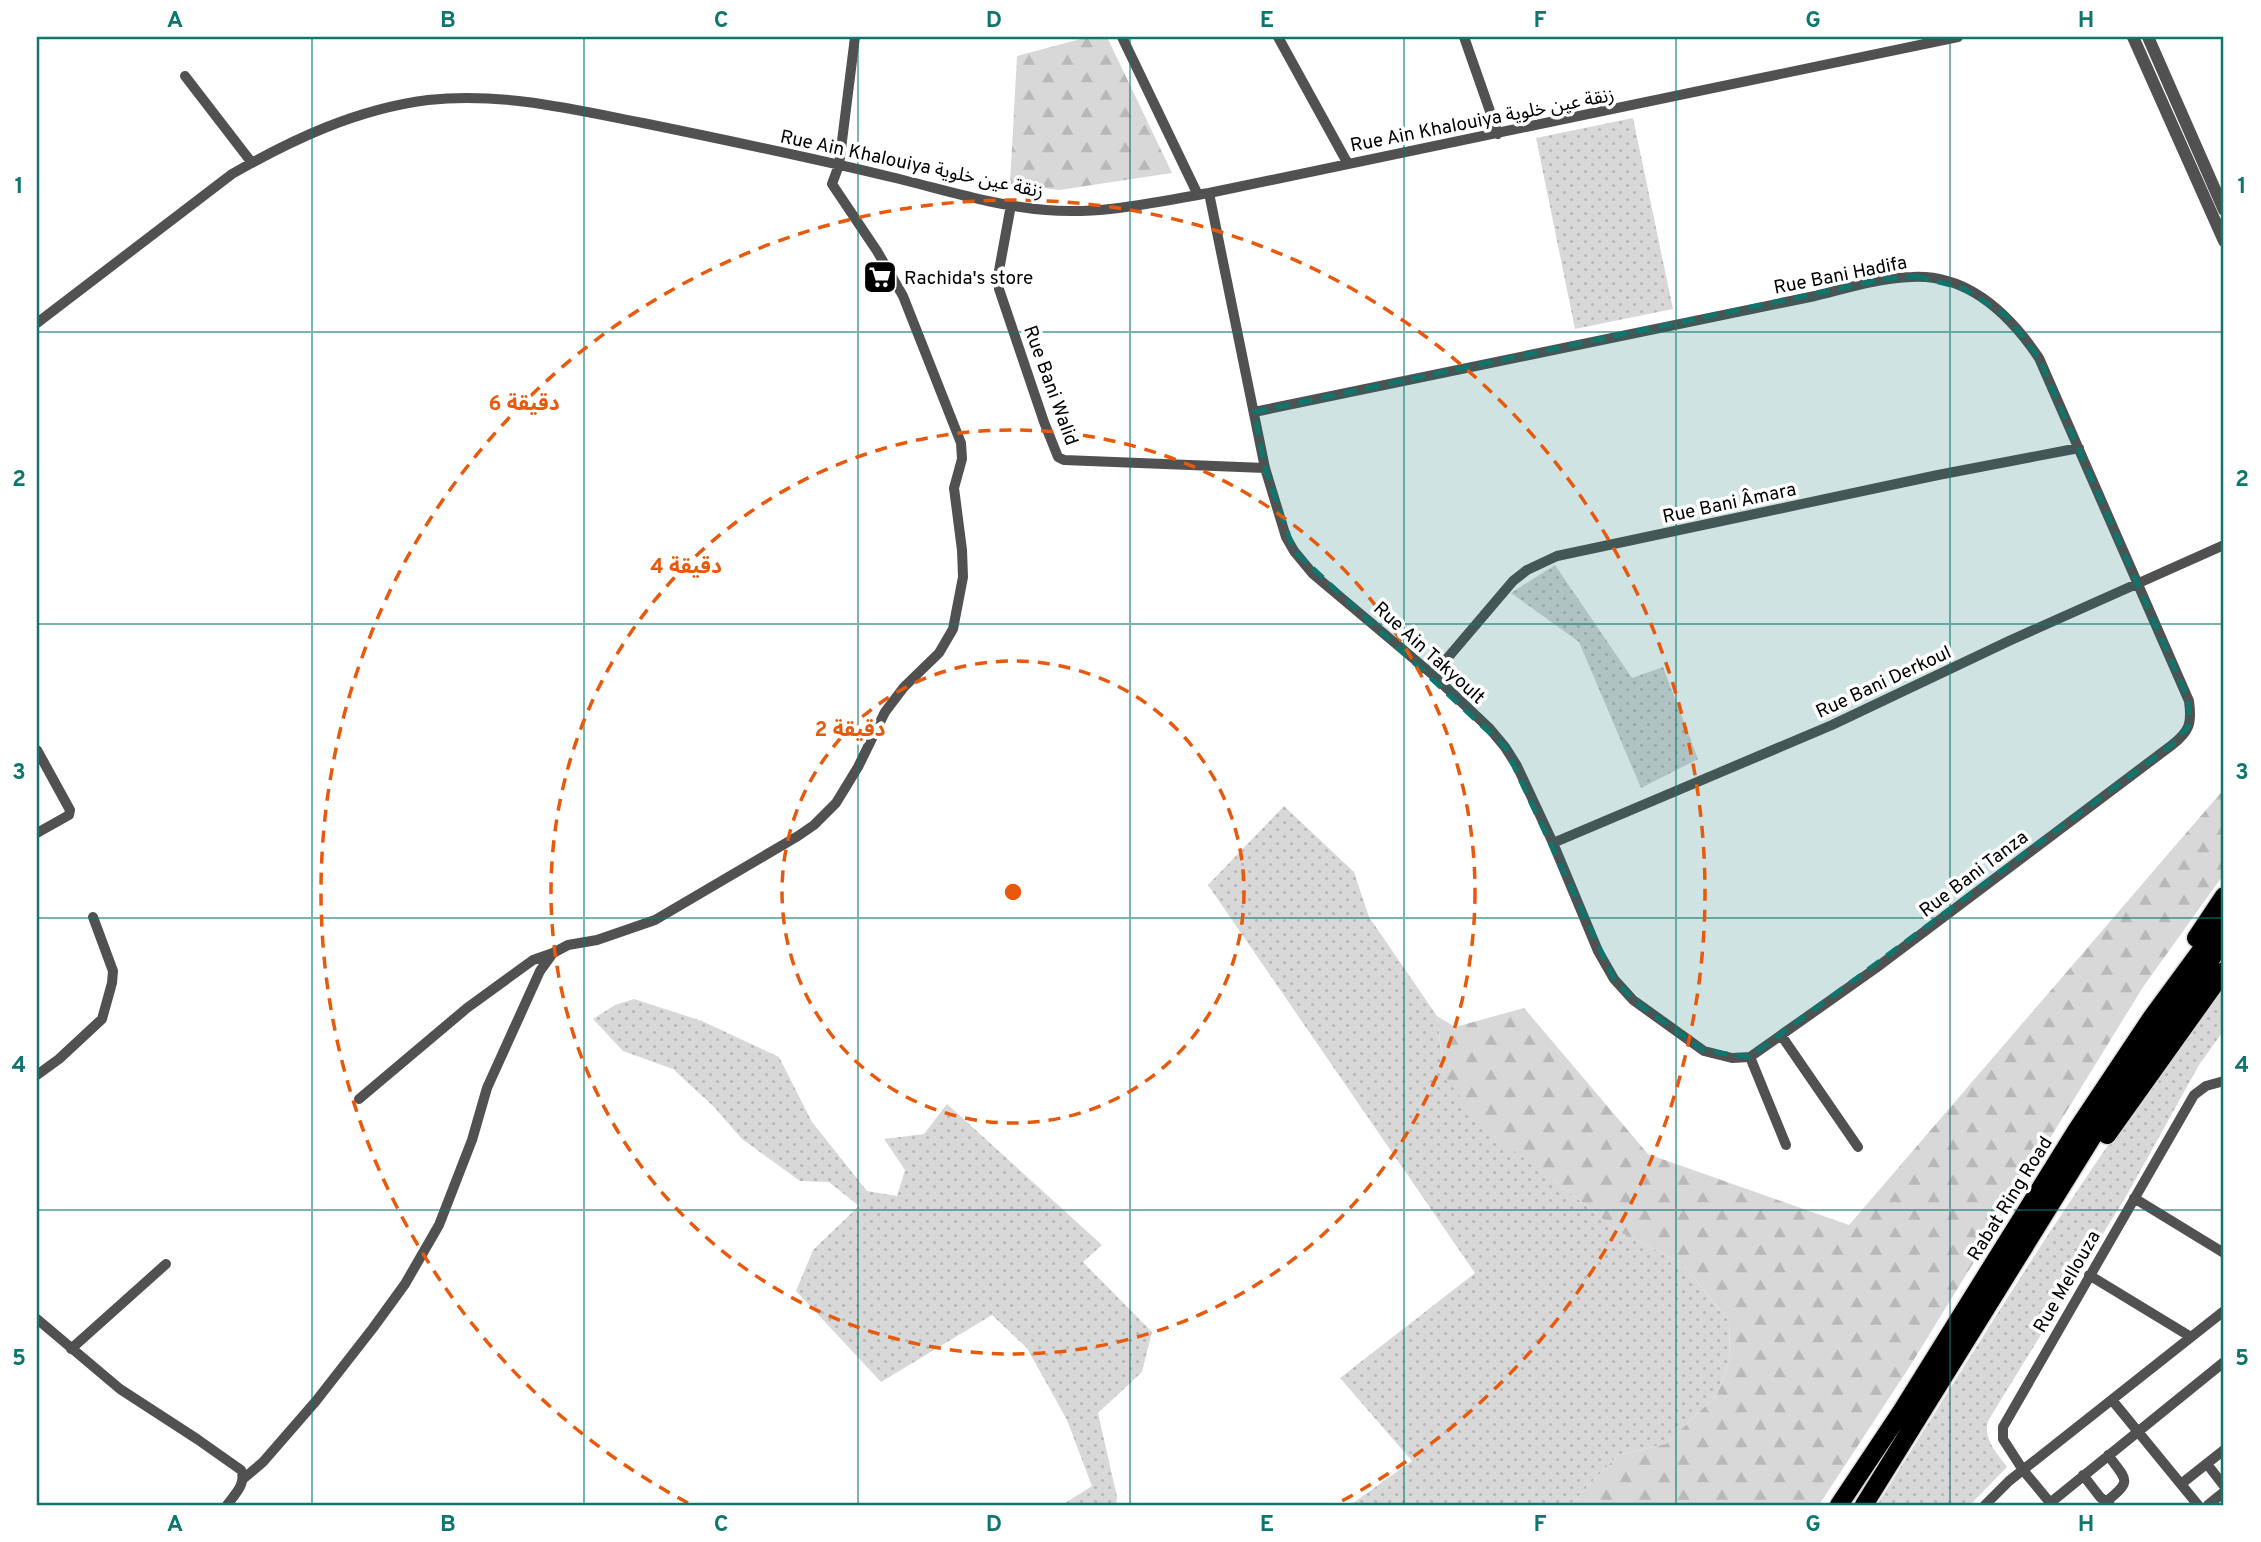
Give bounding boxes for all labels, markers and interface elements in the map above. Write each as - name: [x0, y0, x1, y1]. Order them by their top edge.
- text: A: [167, 7, 183, 36]
- text: B: [440, 7, 456, 36]
- text: C: [714, 7, 728, 36]
- text: D: [986, 7, 1002, 36]
- text: E: [1260, 7, 1274, 36]
- text: F: [1533, 7, 1547, 36]
- text: G: [1805, 7, 1821, 36]
- text: H: [2078, 7, 2094, 36]
- street label: Rue Ain Khalouiya زنقة عين خلوية: [1348, 84, 1617, 158]
- street label: Rue Ain Khalouiya زنقة عين خلوية: [778, 125, 1045, 205]
- text: 1: [14, 173, 24, 202]
- text: 1: [2237, 173, 2247, 202]
- street label: Rue Bani Hadifa: [1772, 251, 1909, 301]
- supermarket icon: Rachida's store: [861, 258, 899, 296]
- place label: Rachida's store: [904, 267, 1033, 291]
- street label: Rue Bani Walid: [1017, 322, 1083, 449]
- text: 6 دقيقة: [489, 391, 560, 418]
- text: 2: [12, 466, 26, 495]
- text: 2: [2235, 466, 2249, 495]
- street label: Rue Bani Âmara: [1660, 477, 1798, 530]
- text: 4 دقيقة: [650, 554, 722, 581]
- street label: Rue Ain Takyoult: [1368, 597, 1489, 710]
- street label: Rue Bani Derkoul: [1812, 641, 1955, 725]
- text: 2 دقيقة: [815, 717, 886, 744]
- text: 3: [12, 759, 26, 788]
- text: 3: [2235, 759, 2249, 788]
- street label: Rue Bani Tanza: [1915, 826, 2033, 923]
- centre of rings: [1001, 880, 1025, 904]
- text: 4: [12, 1052, 26, 1081]
- text: 4: [2235, 1052, 2249, 1081]
- street label: Rabat Ring Road: [1963, 1132, 2059, 1266]
- street label: Rue Mellouza: [2029, 1227, 2107, 1337]
- text: 5: [12, 1345, 26, 1374]
- text: 5: [2235, 1345, 2249, 1374]
- text: A: [167, 1511, 183, 1540]
- text: B: [440, 1511, 456, 1540]
- text: C: [714, 1511, 728, 1540]
- text: D: [986, 1511, 1002, 1540]
- text: E: [1260, 1511, 1274, 1540]
- text: F: [1533, 1511, 1547, 1540]
- text: G: [1805, 1511, 1821, 1540]
- text: H: [2078, 1511, 2094, 1540]

